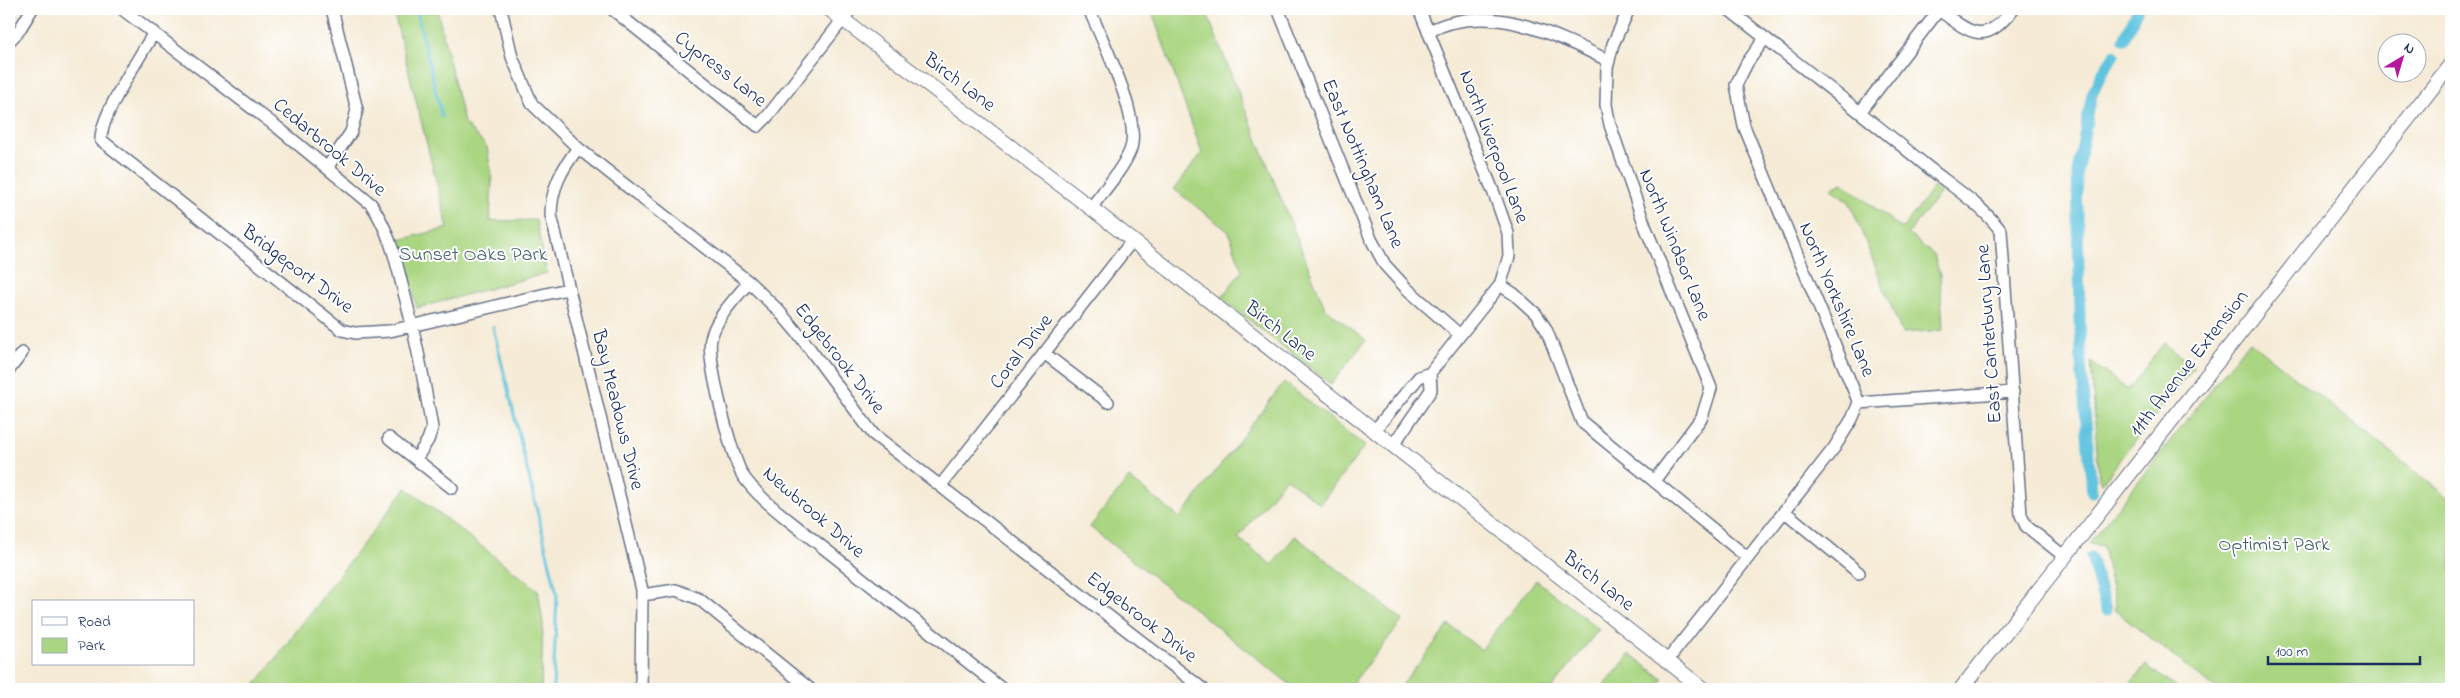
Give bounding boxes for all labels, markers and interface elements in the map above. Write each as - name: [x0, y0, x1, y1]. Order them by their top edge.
- street label: Cypress Lane: [668, 25, 772, 115]
- north arrow: [2378, 32, 2428, 82]
- text: N: [2399, 38, 2419, 60]
- street label: Birch Lane: [916, 46, 1001, 120]
- street label: North Liverpool Lane: [1450, 66, 1536, 228]
- street label: East Nottingham Lane: [1312, 75, 1411, 254]
- street label: Cedarbrook Drive: [266, 92, 392, 204]
- street label: North Windsor Lane: [1630, 165, 1718, 325]
- street label: Bridgeport Drive: [234, 218, 359, 323]
- street label: North Yorkshire Lane: [1790, 218, 1882, 382]
- park label: Sunset Oaks Park: [399, 241, 548, 270]
- street label: East Canterbury Lane: [1969, 243, 2011, 425]
- street label: 11th Avenue Extension: [2123, 284, 2257, 444]
- street label: Birch Lane: [1237, 294, 1322, 369]
- street label: Edgebrook Drive: [786, 297, 892, 421]
- street label: Coral Drive: [983, 308, 1061, 396]
- street label: Bay Meadows Drive: [583, 326, 651, 493]
- street label: Newbrook Drive: [755, 460, 871, 566]
- park label: Optimist Park: [2218, 531, 2330, 560]
- street label: Birch Lane: [1555, 544, 1640, 619]
- street label: Edgebrook Drive: [1079, 565, 1203, 671]
- legend: [32, 600, 195, 666]
- text: Road: [78, 611, 111, 633]
- scale bar: [2268, 633, 2420, 665]
- text: Park: [78, 635, 106, 657]
- text: 100 m: [2275, 641, 2308, 663]

